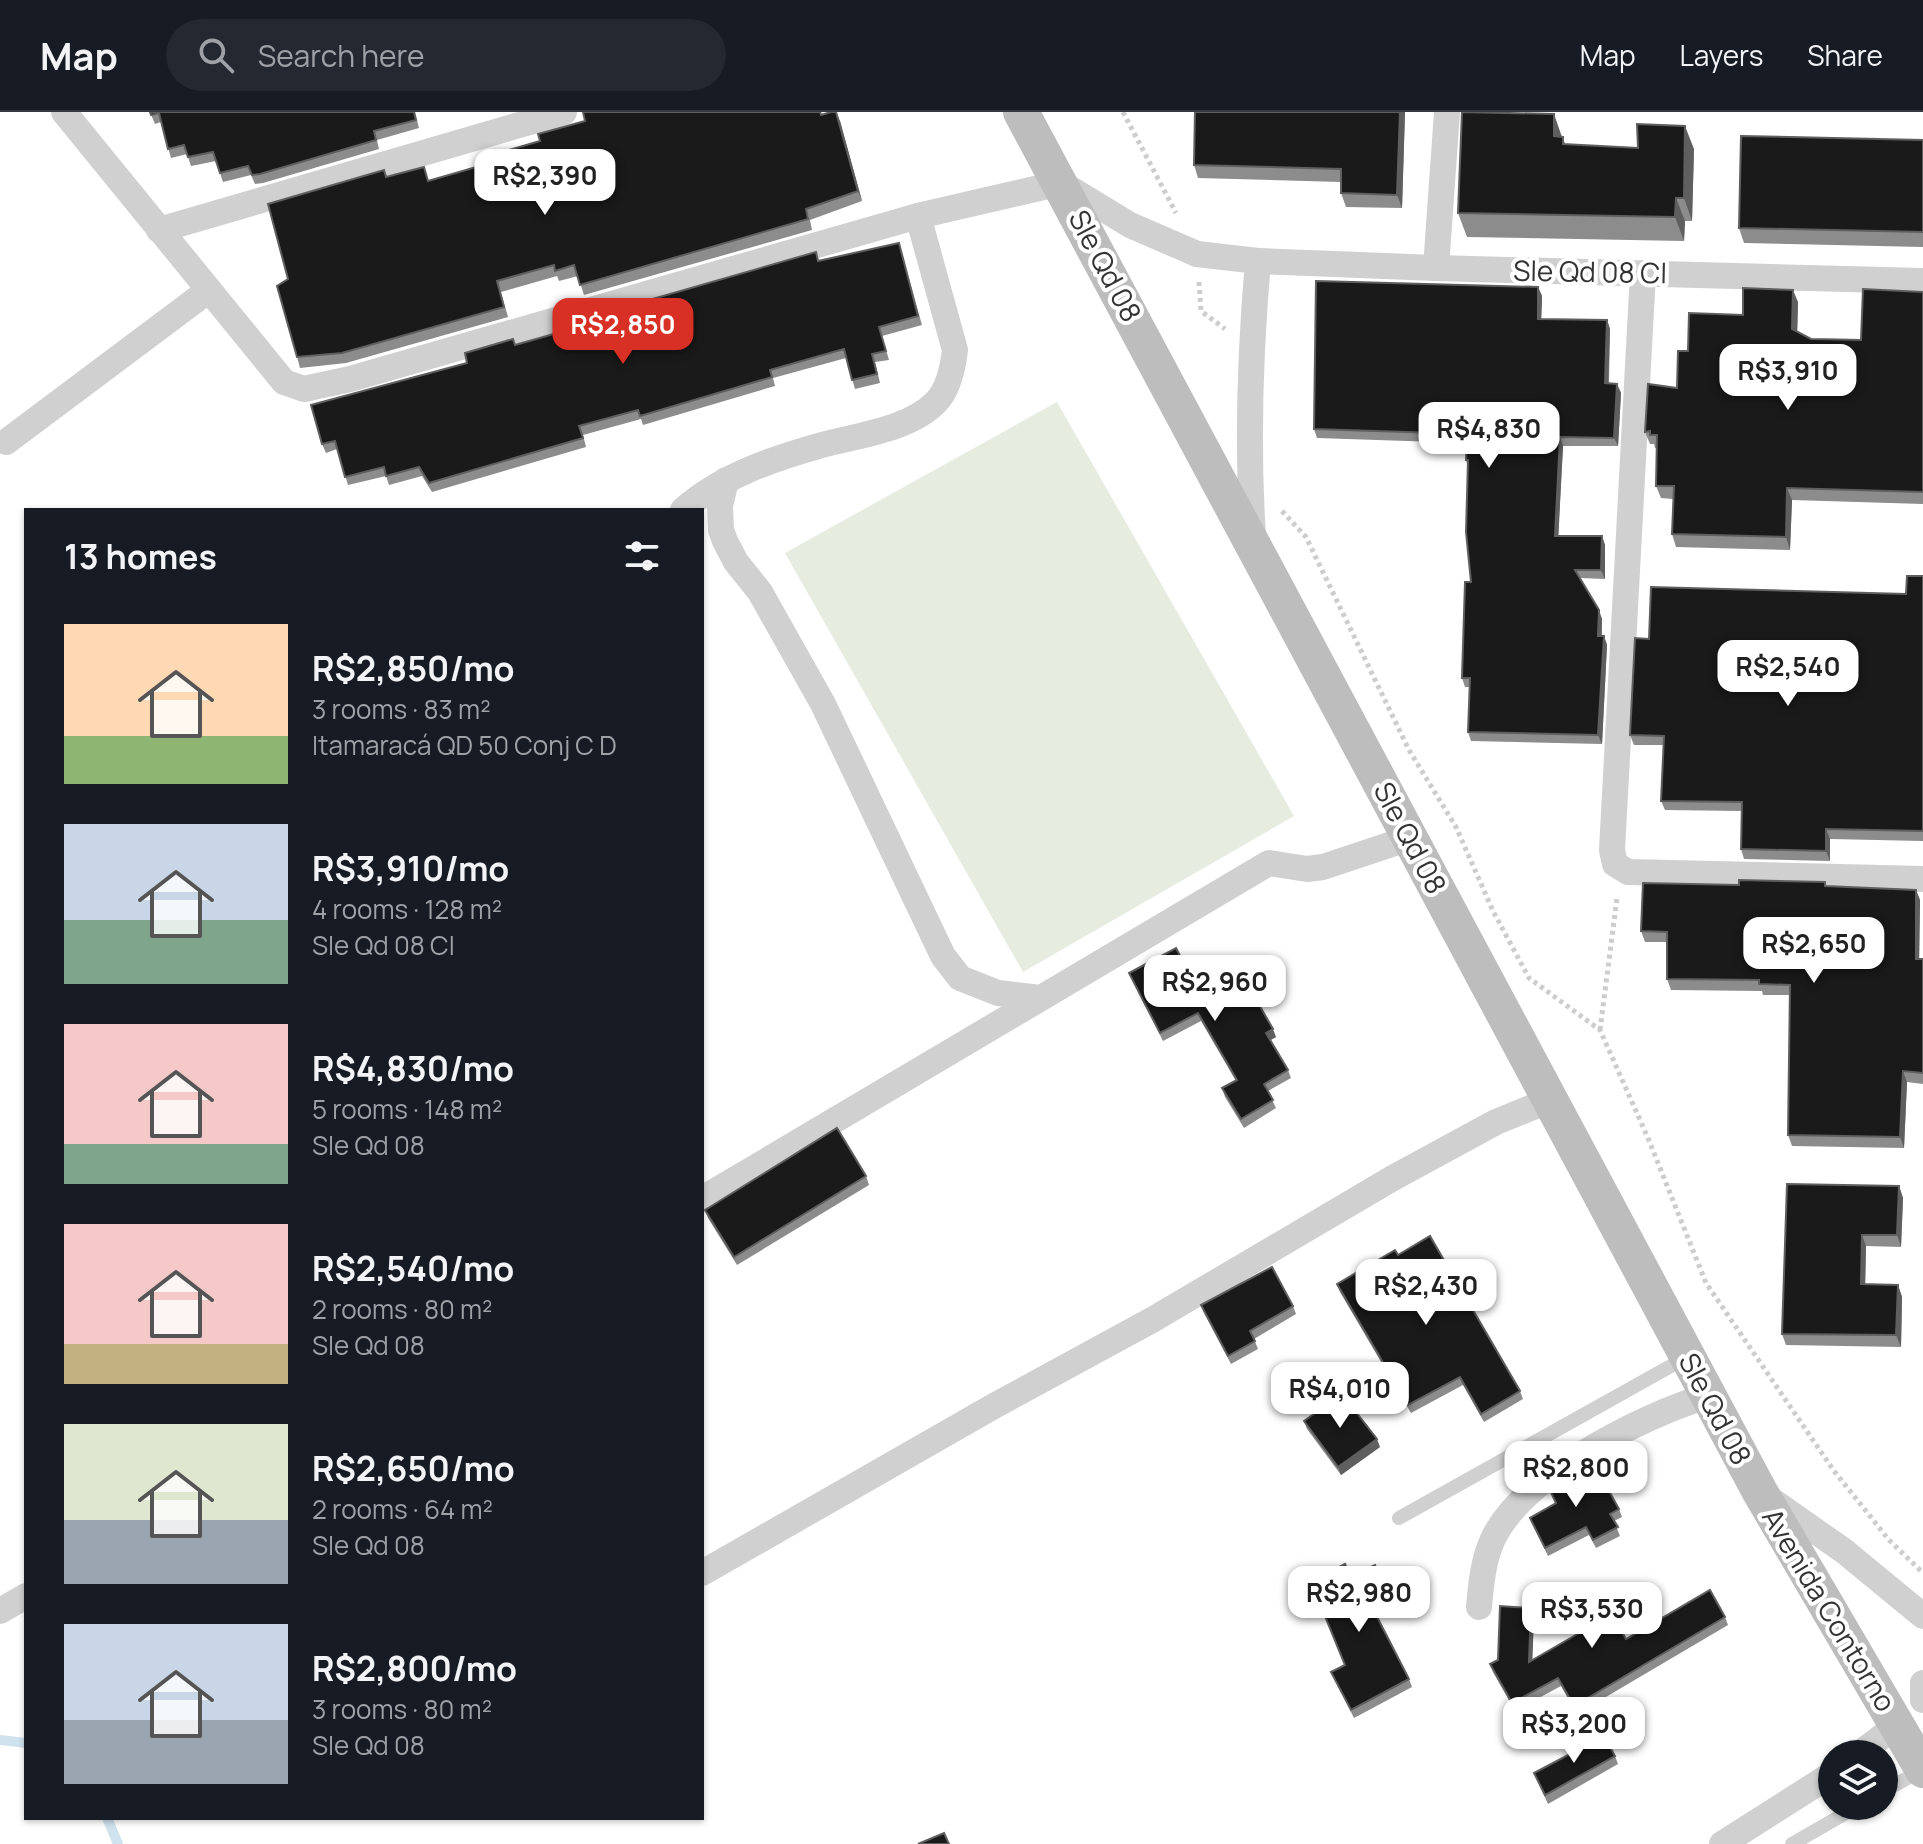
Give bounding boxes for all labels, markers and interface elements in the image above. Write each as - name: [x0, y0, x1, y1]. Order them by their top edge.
- search box: [166, 19, 726, 91]
- text: Map: [40, 29, 118, 81]
- icon: search: [194, 33, 238, 77]
- text: Search here: [258, 35, 425, 76]
- text: Map: [1580, 36, 1636, 74]
- text: Layers: [1680, 36, 1763, 74]
- text: Share: [1807, 36, 1883, 74]
- pin: R$2,390: [471, 149, 619, 217]
- text: R$2,390: [492, 157, 598, 193]
- street label: Sle Qd 08: [1061, 203, 1151, 328]
- street label: Sle Qd 08 Cl: [1513, 251, 1667, 291]
- pin: R$2,850: [549, 298, 697, 366]
- text: R$2,850: [570, 306, 676, 342]
- pin: R$3,910: [1714, 344, 1862, 412]
- text: R$3,910: [1737, 352, 1839, 388]
- pin: R$4,830: [1415, 402, 1563, 470]
- text: R$4,830: [1437, 410, 1541, 446]
- text: 13 homes: [64, 533, 217, 579]
- icon: filters: [620, 534, 664, 578]
- pin: R$2,540: [1714, 640, 1862, 708]
- text: R$2,850/mo: [312, 645, 514, 691]
- text: R$2,540: [1735, 648, 1841, 684]
- icon: home: [128, 656, 224, 752]
- text: 3 rooms · 83 m²: [312, 691, 491, 727]
- text: Itamaracá QD 50 Conj C D: [312, 727, 617, 763]
- street label: Sle Qd 08: [1366, 775, 1456, 900]
- text: R$3,910/mo: [312, 845, 509, 891]
- icon: home: [128, 856, 224, 952]
- text: 4 rooms · 128 m²: [312, 891, 502, 927]
- pin: R$2,650: [1740, 917, 1888, 985]
- text: R$2,650: [1761, 925, 1867, 961]
- text: Sle Qd 08 Cl: [312, 927, 455, 963]
- pin: R$2,960: [1141, 955, 1289, 1023]
- text: R$2,960: [1162, 963, 1268, 999]
- text: R$4,830/mo: [312, 1045, 514, 1091]
- icon: home: [128, 1056, 224, 1152]
- text: 5 rooms · 148 m²: [312, 1091, 502, 1127]
- text: Sle Qd 08: [312, 1127, 425, 1163]
- text: R$2,540/mo: [312, 1245, 514, 1291]
- icon: home: [128, 1256, 224, 1352]
- pin: R$2,430: [1352, 1259, 1500, 1327]
- text: R$2,430: [1374, 1267, 1478, 1303]
- text: 2 rooms · 80 m²: [312, 1291, 492, 1327]
- text: Sle Qd 08: [312, 1327, 425, 1363]
- street label: Sle Qd 08: [1671, 1346, 1761, 1471]
- pin: R$4,010: [1266, 1362, 1414, 1430]
- text: R$4,010: [1289, 1370, 1391, 1406]
- pin: R$2,800: [1502, 1441, 1650, 1509]
- text: R$2,650/mo: [312, 1445, 515, 1491]
- text: R$2,800: [1522, 1449, 1630, 1485]
- icon: home: [128, 1456, 224, 1552]
- text: 2 rooms · 64 m²: [312, 1491, 493, 1527]
- street label: Avenida Contorno: [1754, 1501, 1906, 1718]
- text: Sle Qd 08: [312, 1527, 425, 1563]
- pin: R$2,980: [1285, 1566, 1433, 1634]
- text: R$2,980: [1306, 1574, 1412, 1610]
- pin: R$3,530: [1518, 1582, 1666, 1650]
- text: R$3,530: [1540, 1590, 1644, 1626]
- text: R$2,800/mo: [312, 1645, 517, 1691]
- icon: home: [128, 1656, 224, 1752]
- text: 3 rooms · 80 m²: [312, 1691, 492, 1727]
- pin: R$3,200: [1500, 1697, 1648, 1765]
- text: R$3,200: [1521, 1705, 1627, 1741]
- text: Sle Qd 08: [312, 1727, 425, 1763]
- map controls: [1818, 1740, 1898, 1820]
- button: layers: [1818, 1740, 1898, 1820]

